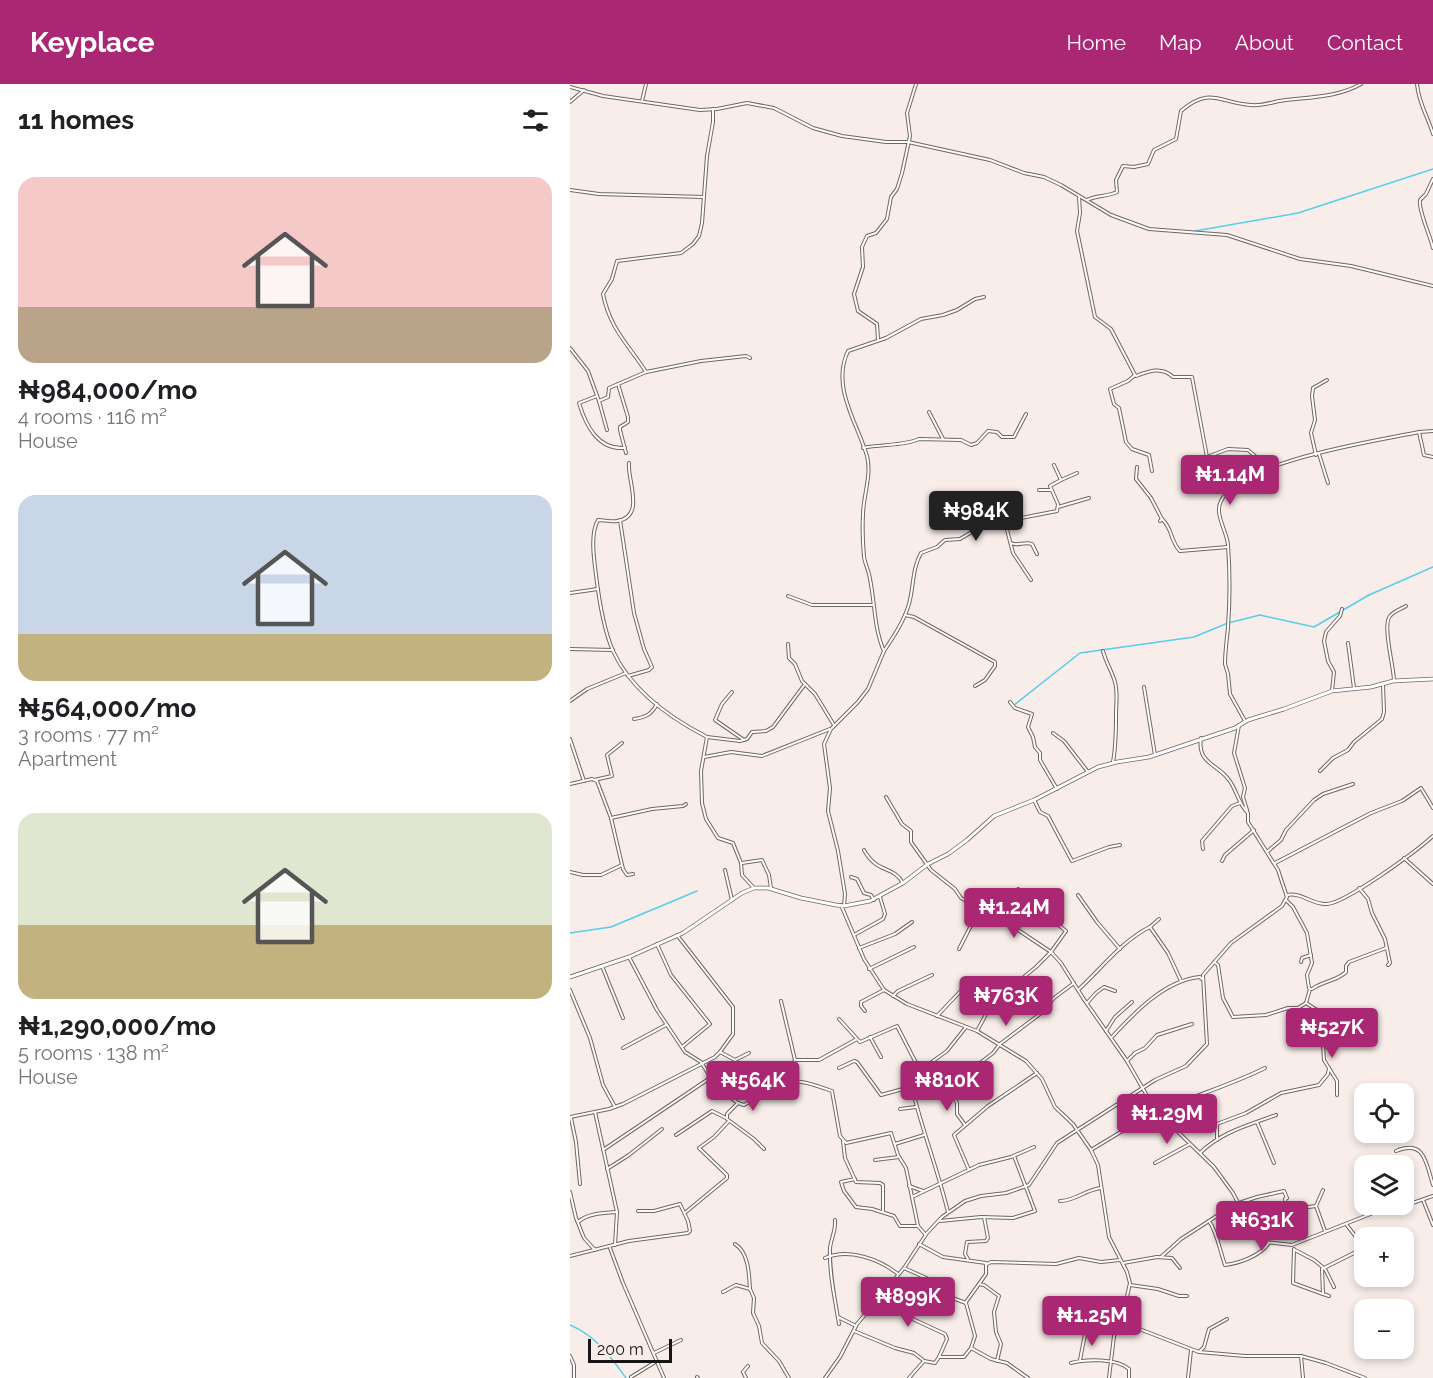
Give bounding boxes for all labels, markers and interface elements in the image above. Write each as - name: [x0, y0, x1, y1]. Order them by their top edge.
- text: Keyplace: [30, 26, 155, 59]
- text: Home: [1067, 30, 1126, 55]
- text: Map: [1159, 30, 1202, 55]
- text: About: [1235, 30, 1294, 55]
- text: Contact: [1327, 30, 1403, 55]
- icon: filters: [519, 104, 552, 137]
- text: 11 homes: [18, 105, 134, 135]
- icon: home: [231, 216, 339, 324]
- text: ₦984,000/mo: [18, 375, 197, 405]
- text: 4 rooms · 116 m²: [18, 405, 167, 429]
- text: House: [18, 429, 78, 453]
- pin: ₦1.14M: [1181, 455, 1279, 506]
- text: ₦1.14M: [1195, 462, 1265, 486]
- pin: ₦984K: [934, 491, 1018, 542]
- text: ₦984K: [943, 498, 1009, 522]
- icon: home: [231, 534, 339, 642]
- text: ₦564,000/mo: [18, 693, 196, 723]
- text: 3 rooms · 77 m²: [18, 723, 159, 747]
- text: Apartment: [18, 747, 117, 771]
- icon: home: [231, 852, 339, 960]
- pin: ₦1.24M: [965, 888, 1063, 939]
- text: ₦1.24M: [978, 895, 1050, 919]
- pin: ₦763K: [964, 976, 1048, 1027]
- text: ₦763K: [973, 983, 1039, 1007]
- pin: ₦527K: [1290, 1008, 1374, 1059]
- text: ₦1,290,000/mo: [18, 1011, 216, 1041]
- text: ₦527K: [1300, 1015, 1364, 1039]
- text: 5 rooms · 138 m²: [18, 1041, 169, 1065]
- pin: ₦564K: [711, 1061, 795, 1112]
- pin: ₦810K: [905, 1061, 989, 1112]
- text: House: [18, 1065, 78, 1089]
- text: ₦564K: [720, 1068, 786, 1092]
- text: ₦810K: [915, 1068, 979, 1092]
- map controls: [1354, 1083, 1414, 1359]
- button: locate: [1354, 1083, 1414, 1143]
- pin: ₦1.29M: [1118, 1094, 1216, 1145]
- text: ₦1.29M: [1131, 1101, 1203, 1125]
- button: layers: [1354, 1155, 1414, 1215]
- pin: ₦631K: [1220, 1201, 1304, 1252]
- text: ₦631K: [1230, 1208, 1294, 1232]
- button: +: [1354, 1227, 1414, 1287]
- pin: ₦899K: [866, 1277, 950, 1328]
- text: ₦899K: [875, 1284, 941, 1308]
- pin: ₦1.25M: [1043, 1296, 1141, 1347]
- button: −: [1354, 1299, 1414, 1359]
- text: ₦1.25M: [1056, 1303, 1128, 1327]
- scale bar: [588, 1336, 672, 1364]
- text: 200 m: [597, 1340, 644, 1359]

